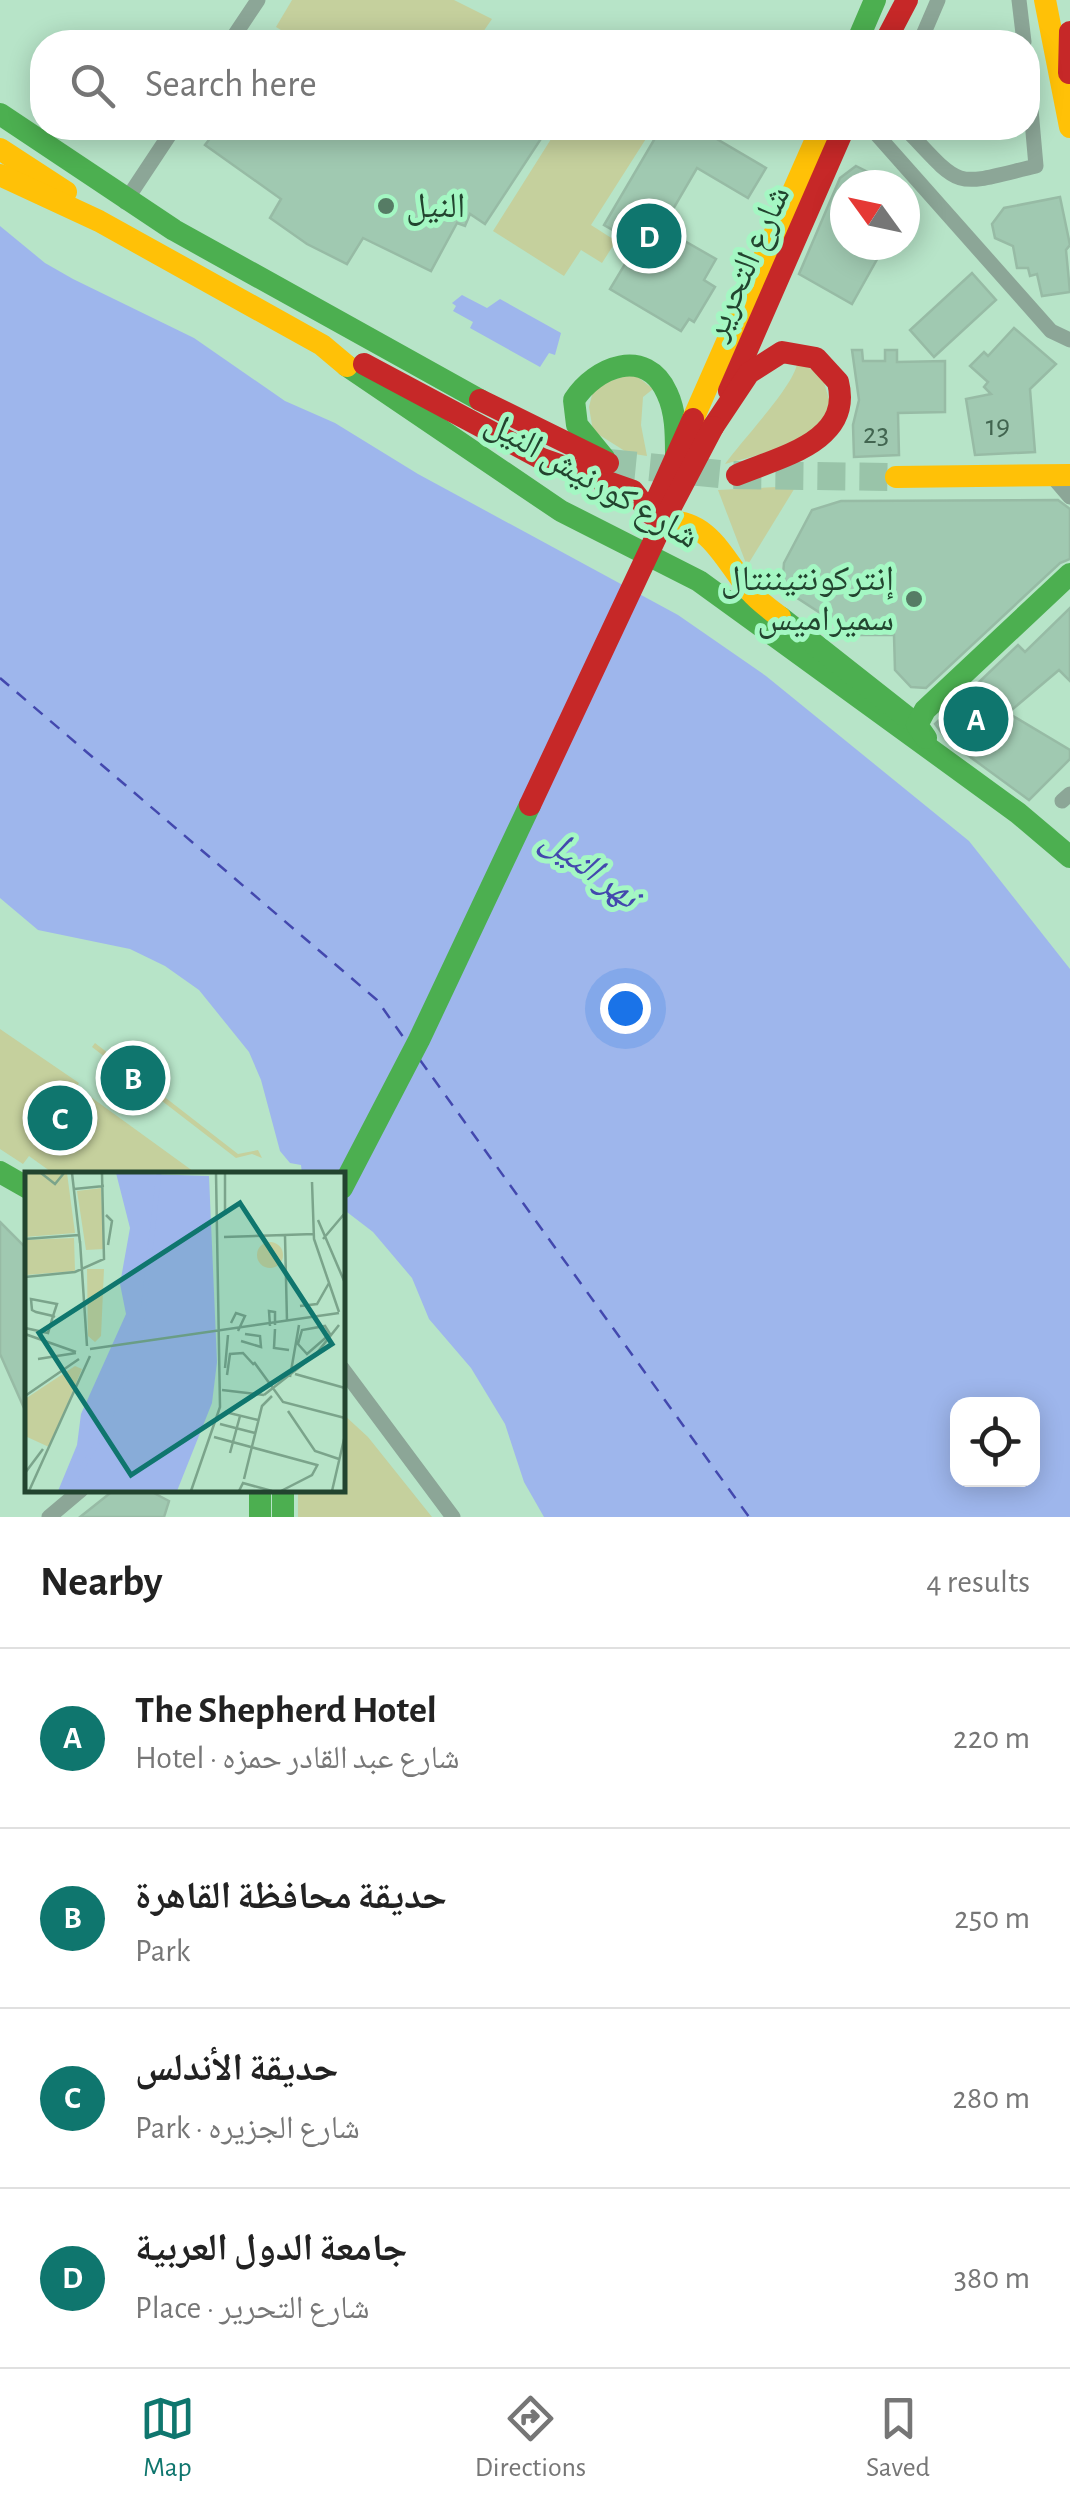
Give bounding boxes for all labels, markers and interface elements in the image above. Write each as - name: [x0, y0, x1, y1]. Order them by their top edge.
- search box: [30, 30, 1040, 140]
- icon: search: [65, 58, 120, 113]
- text: Search here: [145, 66, 317, 104]
- north arrow: [830, 170, 920, 260]
- street label: شارع التحرير: [697, 181, 799, 347]
- place label: النيل: [406, 189, 465, 226]
- marker: النيل: [375, 195, 397, 217]
- pin: D: [616, 198, 682, 274]
- street label: شارع كورنيش النيل: [478, 405, 704, 558]
- house number: 19: [986, 411, 1010, 441]
- house number: 23: [863, 419, 889, 449]
- place label: إنتركونتيننتال سميراميس: [721, 562, 894, 639]
- marker: إنتركونتيننتال سميراميس: [903, 588, 925, 610]
- pin: A: [944, 682, 1008, 756]
- water label: نهر النيل: [533, 820, 649, 921]
- your location: [600, 983, 651, 1034]
- pin: B: [100, 1040, 166, 1116]
- pin: C: [28, 1080, 92, 1156]
- inset map: [25, 1172, 345, 1492]
- map controls: [950, 1397, 1040, 1487]
- button: locate: [950, 1397, 1040, 1487]
- text: Nearby: [40, 1561, 163, 1603]
- text: 4 results: [926, 1566, 1030, 1598]
- text: The Shepherd Hotel: [135, 1692, 437, 1730]
- text: A: [63, 1722, 82, 1754]
- text: 220 m: [953, 1722, 1030, 1754]
- text: Hotel · شارع عبد القادر حمزه: [135, 1742, 460, 1774]
- text: حديقة محافظة القاهرة: [135, 1878, 447, 1916]
- text: B: [63, 1902, 82, 1934]
- text: 250 m: [954, 1902, 1030, 1934]
- text: Park: [135, 1935, 190, 1967]
- text: حديقة الأندلس: [135, 2050, 338, 2088]
- text: C: [64, 2082, 81, 2114]
- text: 280 m: [952, 2082, 1030, 2114]
- text: Park · شارع الجزيره: [135, 2112, 360, 2144]
- text: جامعة الدول العربية: [135, 2230, 407, 2268]
- text: D: [62, 2262, 83, 2294]
- text: 380 m: [954, 2262, 1030, 2294]
- text: Place · شارع التحرير: [135, 2292, 369, 2324]
- tab: Map: [140, 2391, 195, 2485]
- tab: Directions: [475, 2391, 586, 2485]
- tab: Saved: [866, 2391, 930, 2485]

